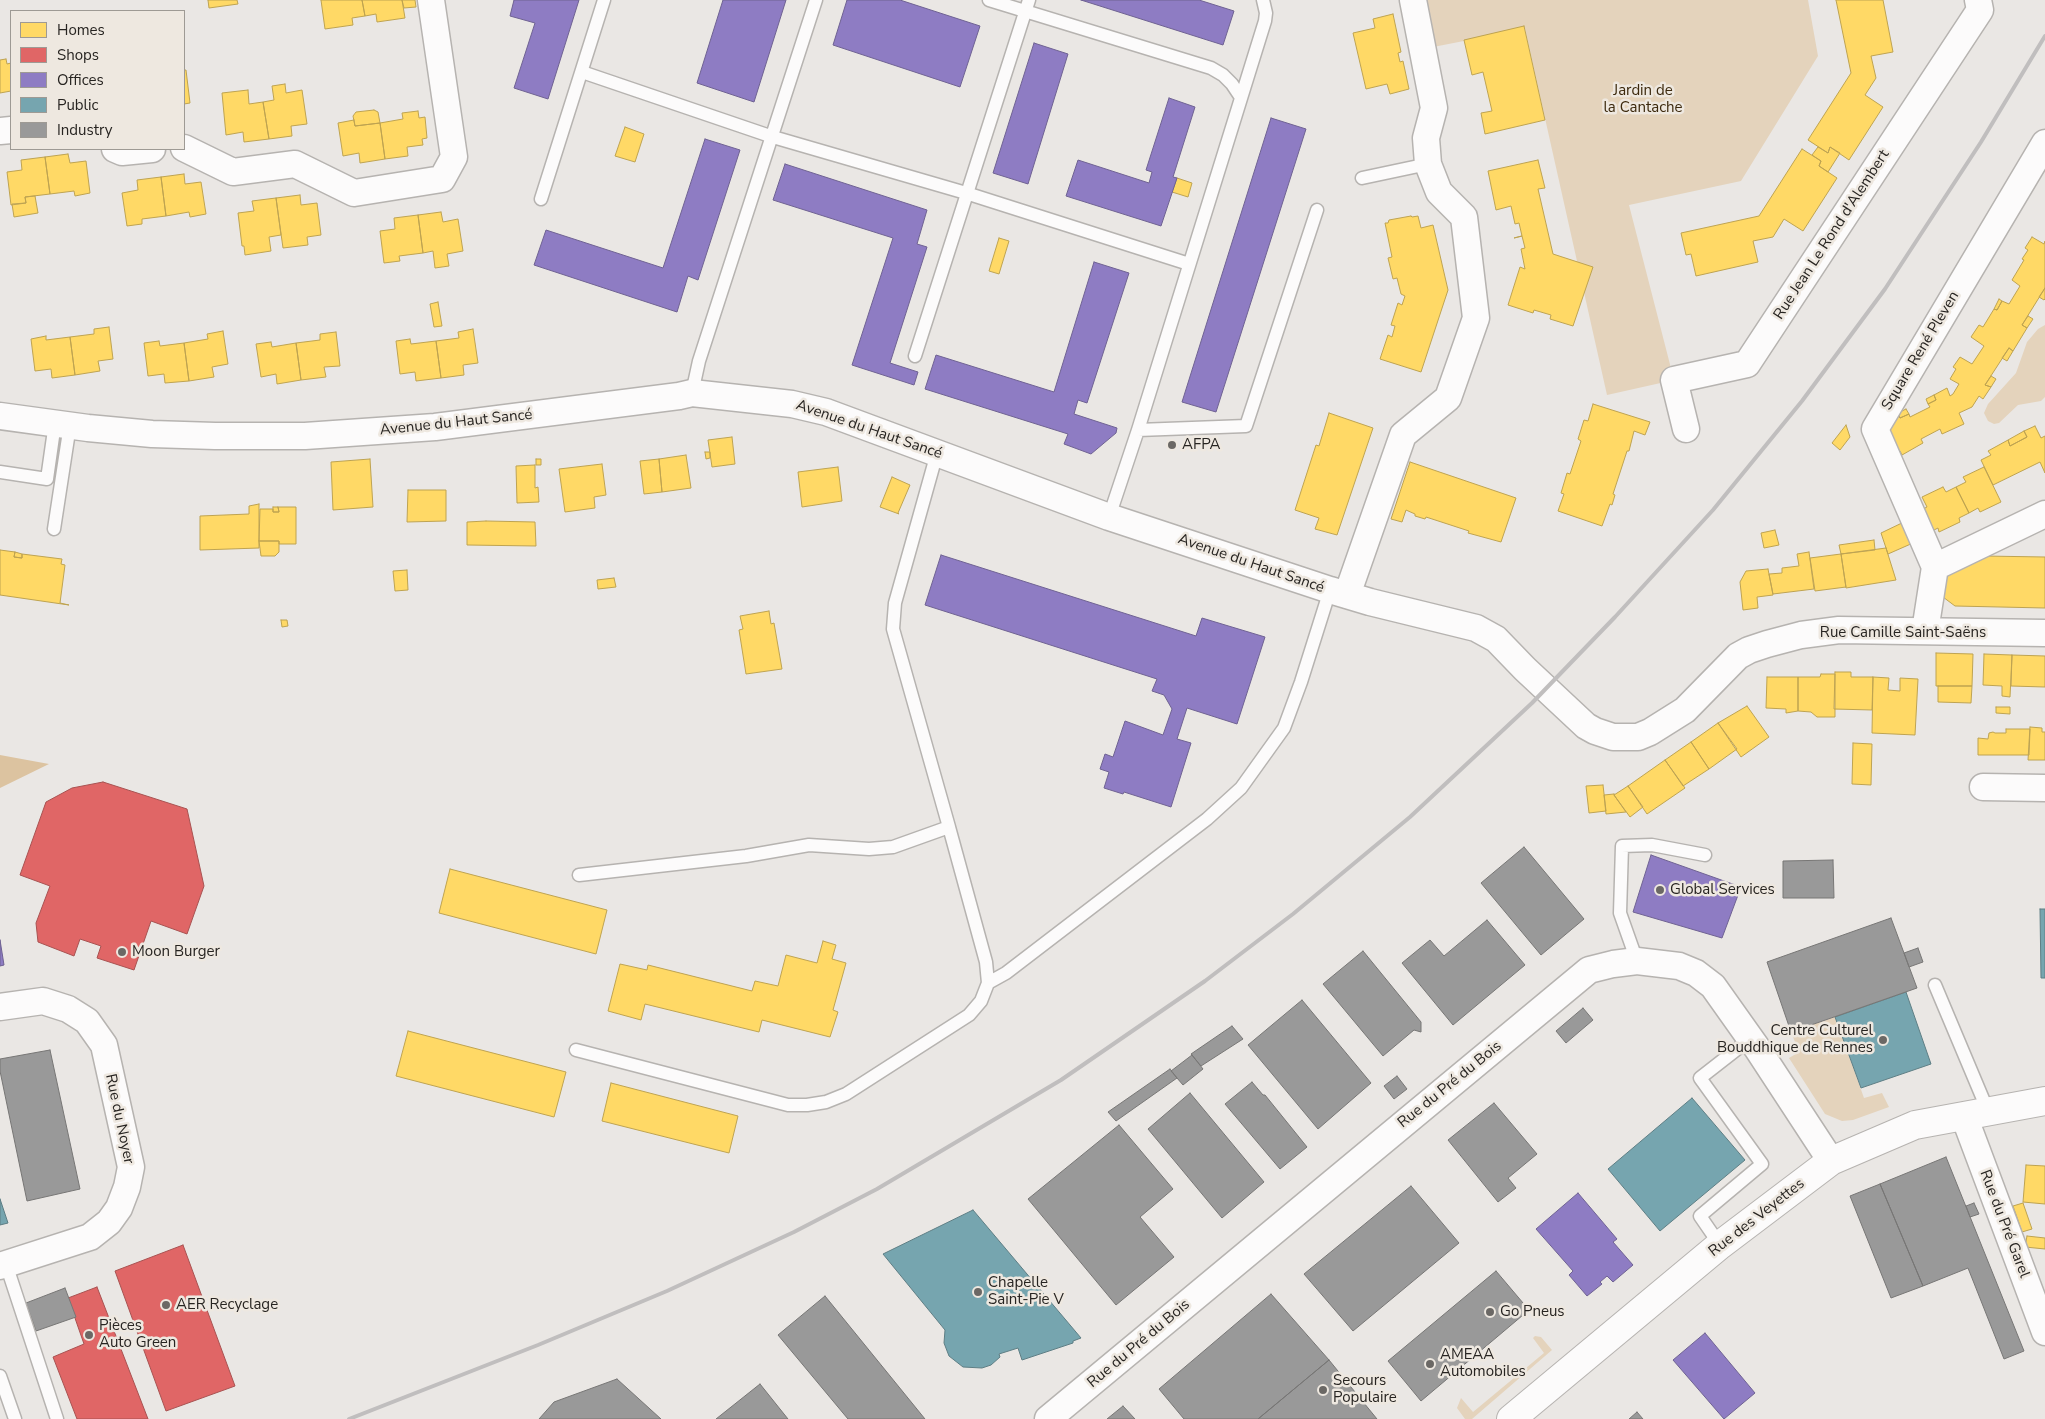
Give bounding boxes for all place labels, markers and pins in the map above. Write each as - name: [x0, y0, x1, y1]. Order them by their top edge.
- place label: AFPA: [1182, 436, 1221, 454]
- marker: AFPA: [1166, 439, 1178, 451]
- place label: Global Services: [1670, 881, 1775, 899]
- marker: Global Services: [1654, 884, 1666, 896]
- place label: Moon Burger: [132, 943, 220, 961]
- marker: Moon Burger: [116, 946, 128, 958]
- place label: Centre Culturel Bouddhique de Rennes: [1717, 1022, 1873, 1057]
- marker: Centre Culturel Bouddhique de Rennes: [1877, 1034, 1889, 1046]
- place label: Chapelle Saint-Pie V: [988, 1274, 1064, 1309]
- marker: Chapelle Saint-Pie V: [972, 1286, 984, 1298]
- place label: AER Recyclage: [176, 1296, 278, 1314]
- marker: AER Recyclage: [160, 1299, 172, 1311]
- place label: Go Pneus: [1500, 1303, 1565, 1321]
- marker: Go Pneus: [1484, 1306, 1496, 1318]
- place label: Pièces Auto Green: [99, 1317, 176, 1352]
- marker: Pièces Auto Green: [83, 1329, 95, 1341]
- place label: AMEAA Automobiles: [1440, 1346, 1526, 1381]
- marker: AMEAA Automobiles: [1424, 1358, 1436, 1370]
- place label: Secours Populaire: [1333, 1372, 1397, 1407]
- marker: Secours Populaire: [1317, 1384, 1329, 1396]

